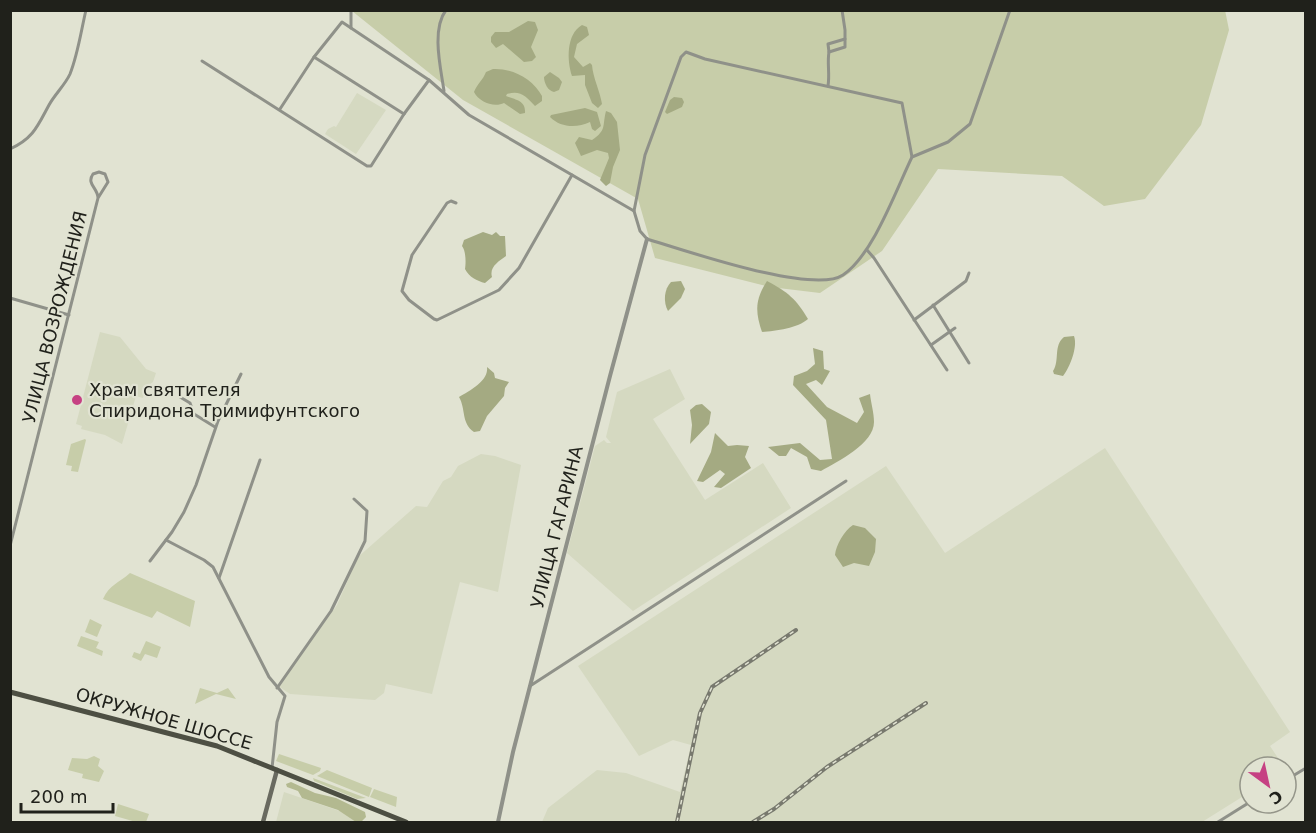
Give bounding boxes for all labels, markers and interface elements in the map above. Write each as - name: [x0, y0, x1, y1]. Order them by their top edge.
- street label: УЛИЦА ВОЗРОЖДЕНИЯ: [18, 209, 91, 425]
- place label: Храм святителя Спиридона Тримифунтского: [89, 379, 360, 421]
- marker: Храм святителя Спиридона Тримифунтского: [70, 393, 84, 407]
- street label: УЛИЦА ГАГАРИНА: [526, 443, 587, 610]
- street label: ОКРУЖНОЕ ШОССЕ: [73, 683, 255, 754]
- north arrow: [1238, 755, 1298, 815]
- scale bar: [21, 776, 112, 814]
- text: 200 m: [30, 786, 88, 807]
- text: С: [1266, 786, 1286, 808]

